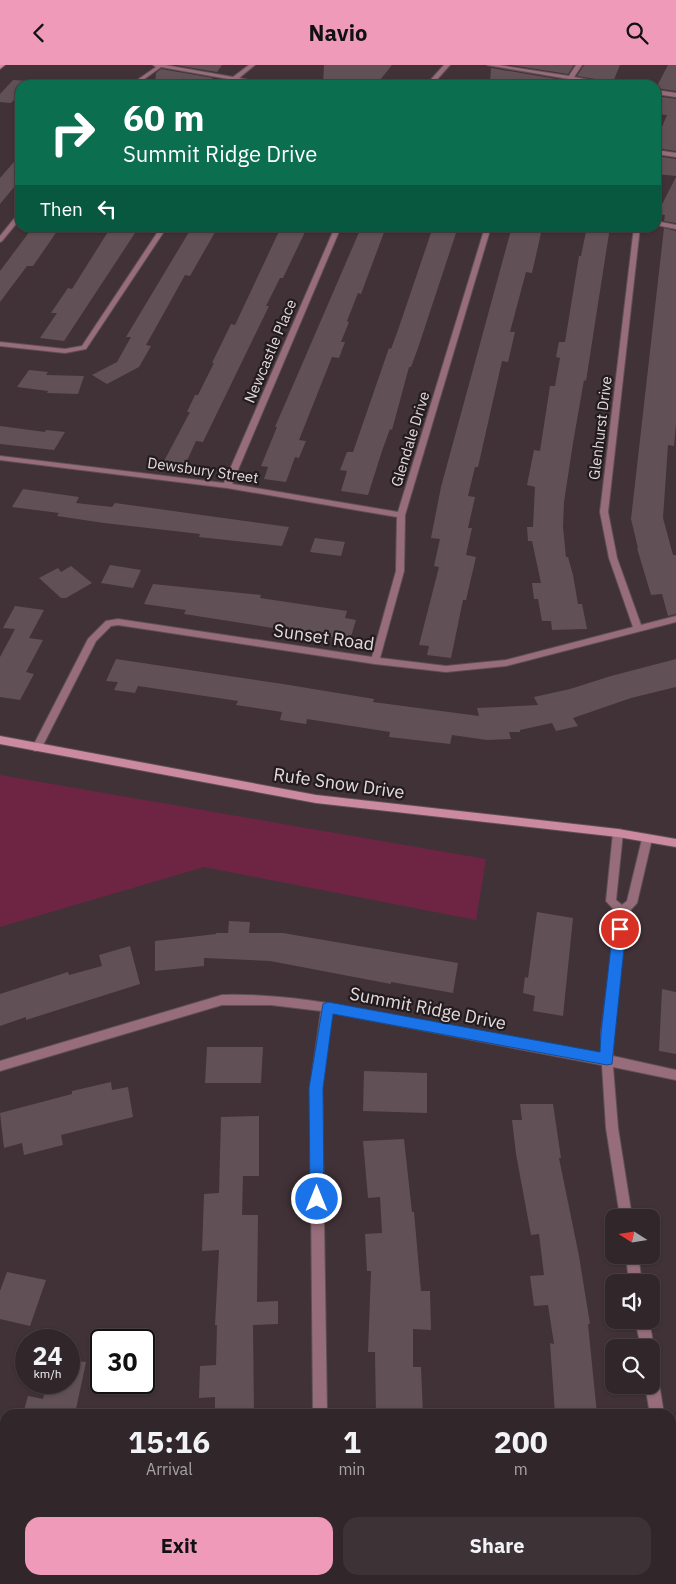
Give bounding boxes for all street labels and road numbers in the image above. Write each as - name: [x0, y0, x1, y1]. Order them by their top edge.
- street label: Newcastle Place: [240, 296, 300, 406]
- street label: Glenhurst Drive: [584, 375, 616, 481]
- street label: Glendale Drive: [386, 389, 434, 489]
- street label: Dewsbury Street: [146, 453, 260, 487]
- street label: Sunset Road: [272, 619, 376, 655]
- street label: Rufe Snow Drive: [272, 762, 406, 804]
- street label: Summit Ridge Drive: [348, 982, 508, 1034]

